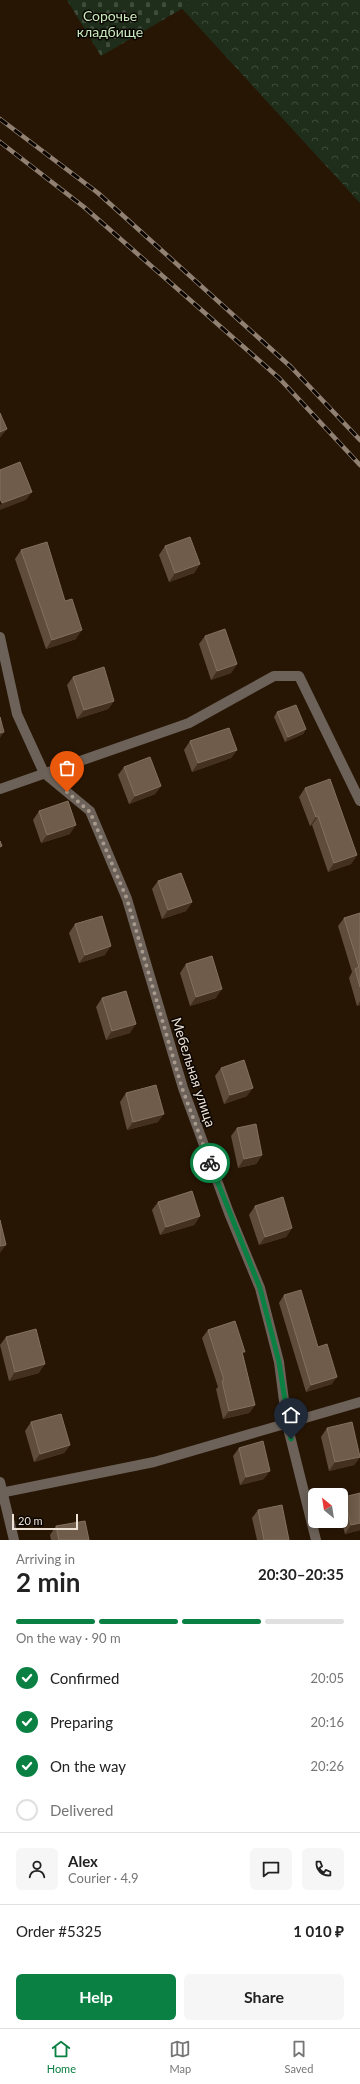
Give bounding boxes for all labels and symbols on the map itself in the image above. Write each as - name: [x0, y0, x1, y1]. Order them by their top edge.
- park label: Сорочье кладбище: [77, 7, 143, 40]
- pin: [50, 751, 84, 792]
- street label: Мебельная улица: [168, 1015, 220, 1129]
- courier: [190, 1143, 230, 1183]
- pin: [274, 1398, 308, 1439]
- north arrow: [308, 1488, 348, 1528]
- scale bar: [12, 1512, 78, 1531]

